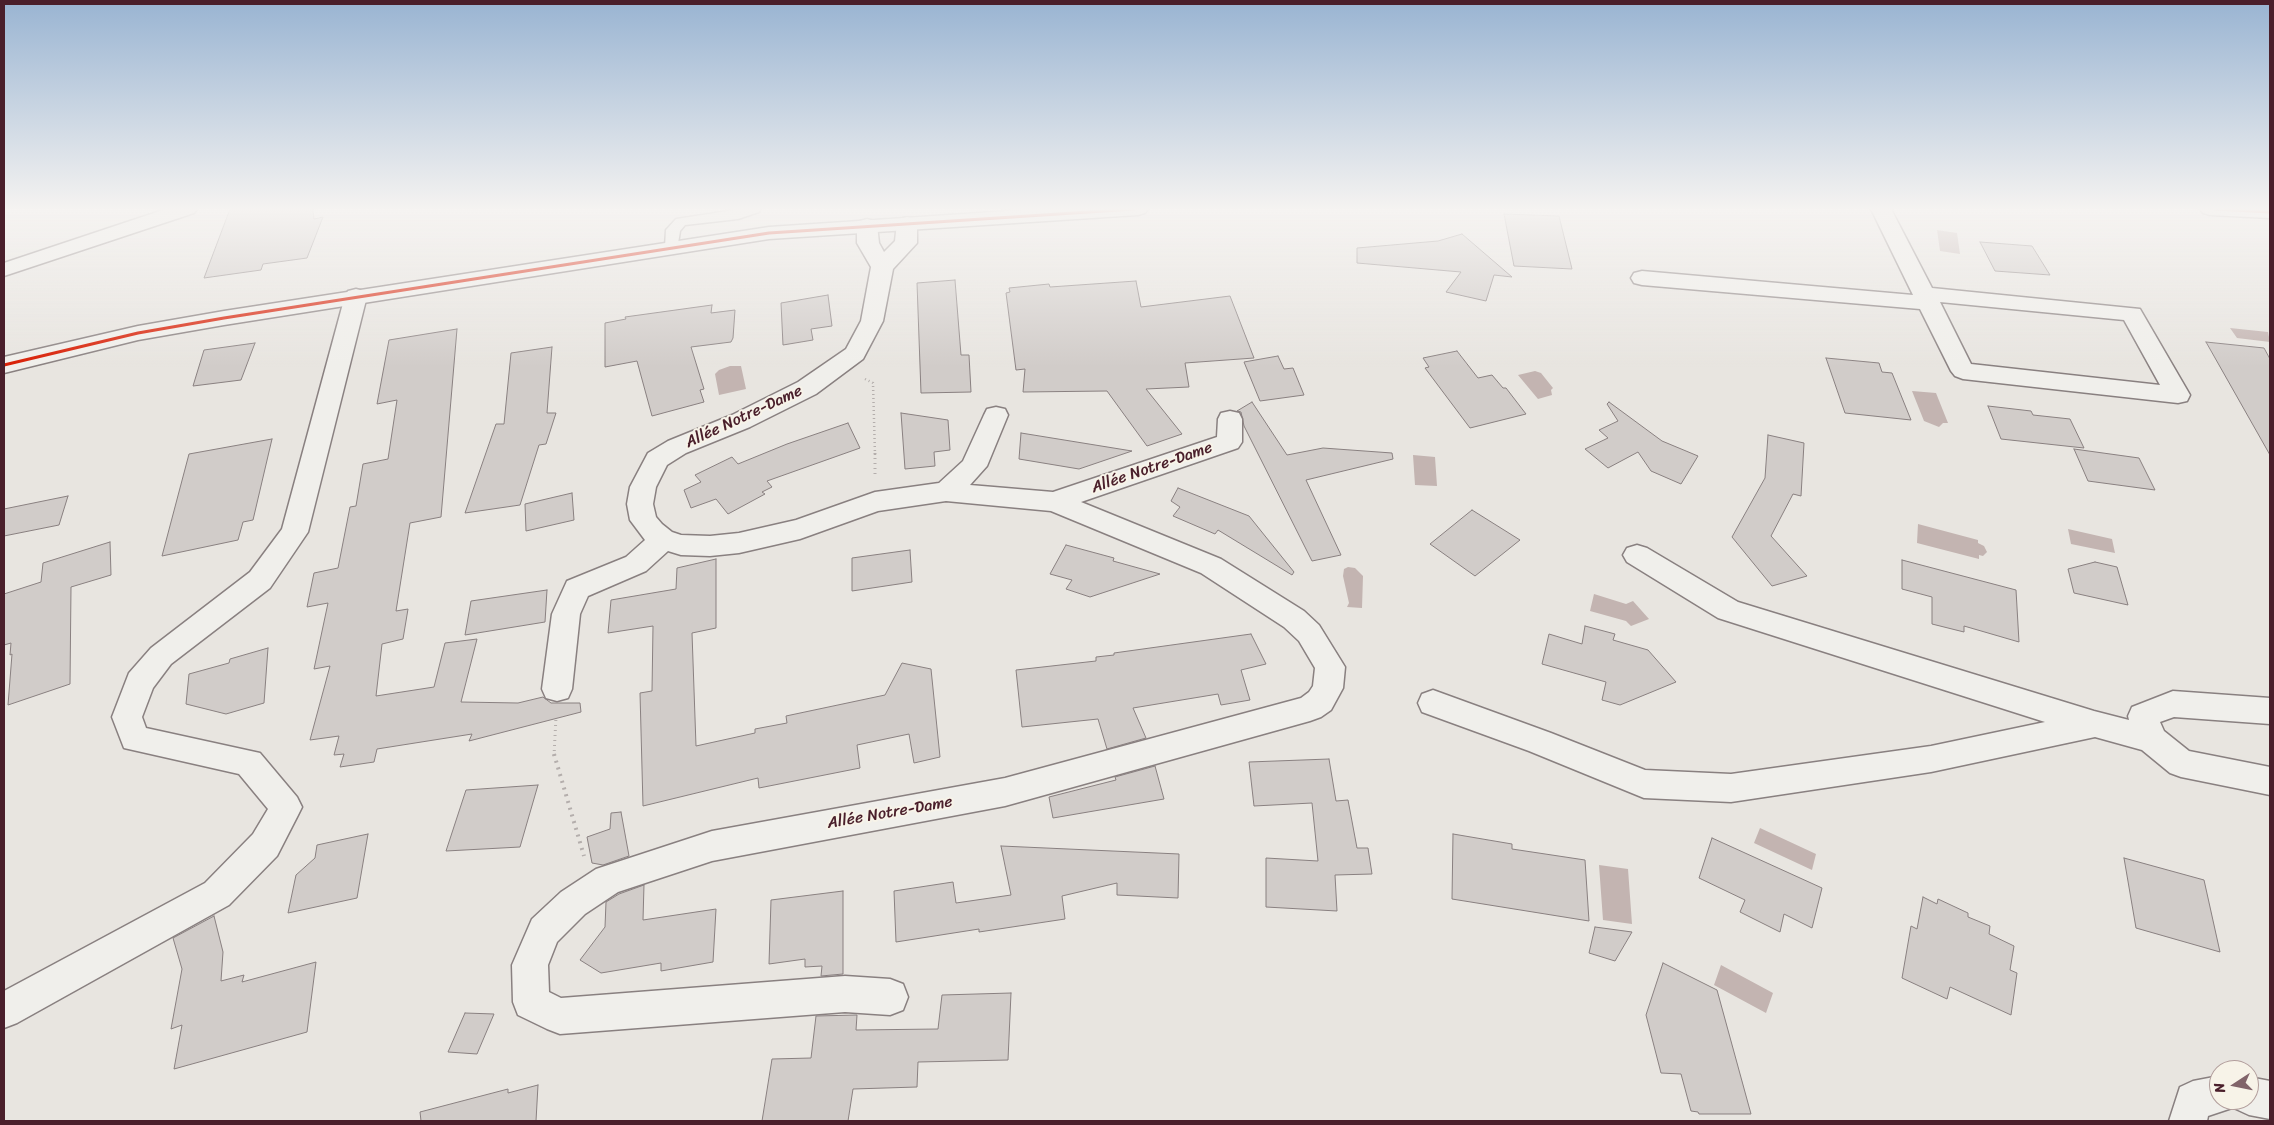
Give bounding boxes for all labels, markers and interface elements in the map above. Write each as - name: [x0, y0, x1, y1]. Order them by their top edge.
- street label: Allée Notre-Dame: [683, 382, 805, 452]
- street label: Allée Notre-Dame: [1089, 438, 1215, 498]
- street label: Allée Notre-Dame: [826, 793, 954, 833]
- north arrow: [2209, 1060, 2259, 1110]
- text: N: [2207, 1081, 2233, 1095]

